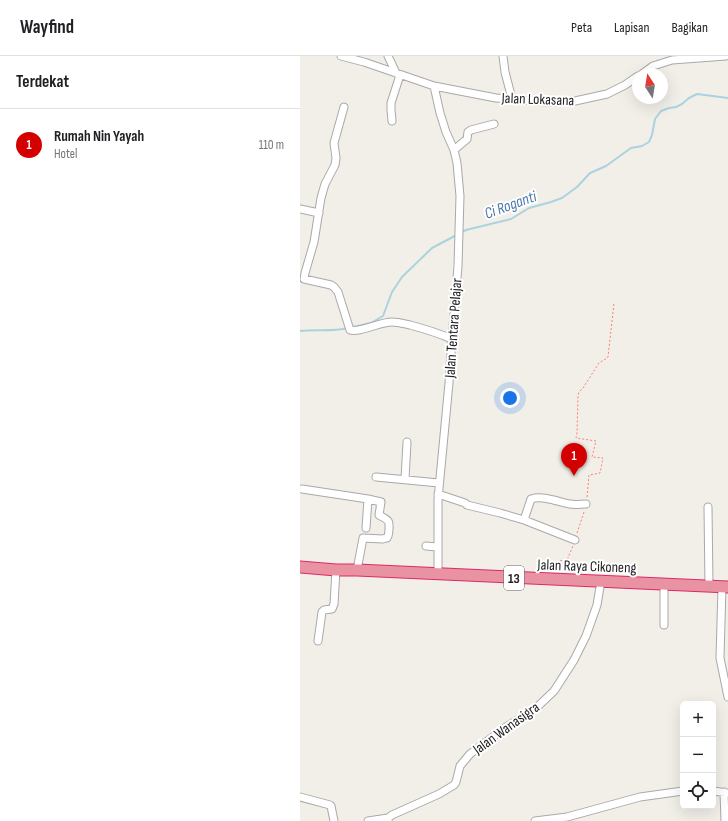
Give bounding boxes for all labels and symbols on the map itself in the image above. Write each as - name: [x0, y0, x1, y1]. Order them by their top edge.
- north arrow: [632, 68, 668, 104]
- street label: Jalan Lokasana: [500, 89, 575, 110]
- water label: Ci Roganti: [482, 187, 540, 224]
- street label: Jalan Tentara Pelajar: [440, 277, 467, 380]
- your location: [500, 388, 520, 408]
- pin: 1: [561, 443, 587, 476]
- street label: Jalan Raya Cikoneng: [536, 555, 637, 578]
- road number: 13: [504, 566, 524, 590]
- street label: Jalan Wanasigra: [469, 698, 543, 759]

